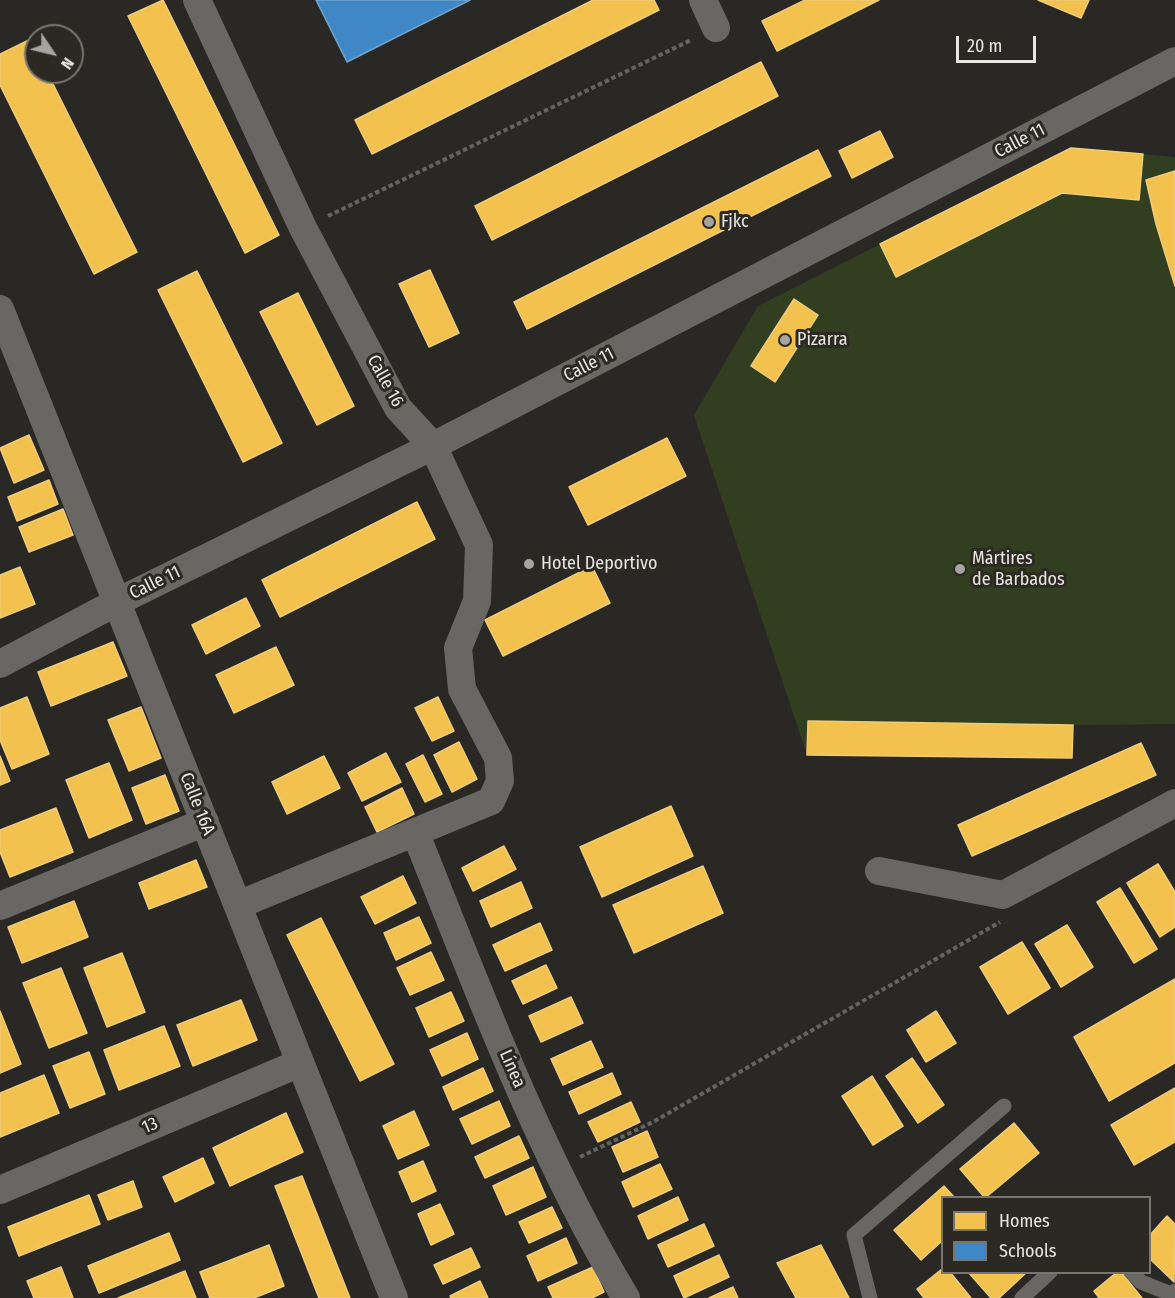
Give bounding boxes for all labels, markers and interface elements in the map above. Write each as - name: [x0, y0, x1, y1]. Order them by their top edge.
- north arrow: [24, 24, 84, 84]
- scale bar: [959, 24, 1038, 62]
- text: 20 m: [967, 35, 1002, 57]
- text: N: [57, 54, 78, 73]
- street label: Calle 11: [991, 119, 1049, 163]
- place label: Fjkc: [721, 211, 749, 233]
- marker: Fjkc: [702, 215, 716, 229]
- place label: Pizarra: [797, 329, 847, 351]
- marker: Pizarra: [778, 333, 792, 347]
- street label: Calle 11: [560, 343, 618, 387]
- street label: Calle 16: [362, 351, 408, 411]
- place label: Mártires de Barbados: [972, 548, 1065, 590]
- place label: Hotel Deportivo: [541, 553, 657, 575]
- marker: Hotel Deportivo: [522, 557, 536, 571]
- street label: Calle 11: [126, 561, 184, 605]
- marker: Mártires de Barbados: [953, 562, 967, 576]
- street label: Calle 16A: [175, 770, 219, 838]
- street label: Línea: [494, 1047, 530, 1091]
- street label: 13: [139, 1113, 161, 1139]
- legend: [941, 1196, 1151, 1274]
- text: Homes: [999, 1210, 1050, 1232]
- text: Schools: [999, 1240, 1057, 1262]

